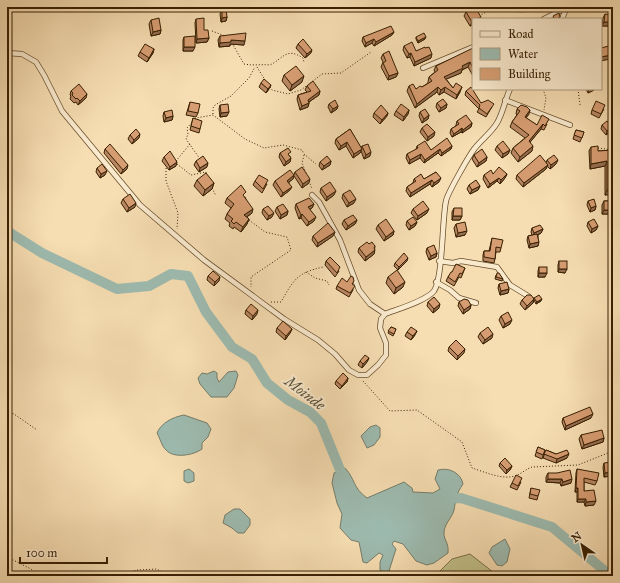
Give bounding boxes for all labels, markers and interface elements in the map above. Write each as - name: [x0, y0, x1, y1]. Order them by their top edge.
- legend: [472, 18, 602, 90]
- text: Road: [508, 27, 534, 41]
- text: Water: [508, 47, 538, 61]
- text: Building: [508, 67, 551, 82]
- water label: Moinde: [280, 371, 329, 414]
- north arrow: [562, 525, 602, 565]
- text: N: [569, 529, 585, 545]
- scale bar: [20, 539, 107, 565]
- text: 100 m: [26, 546, 57, 560]

